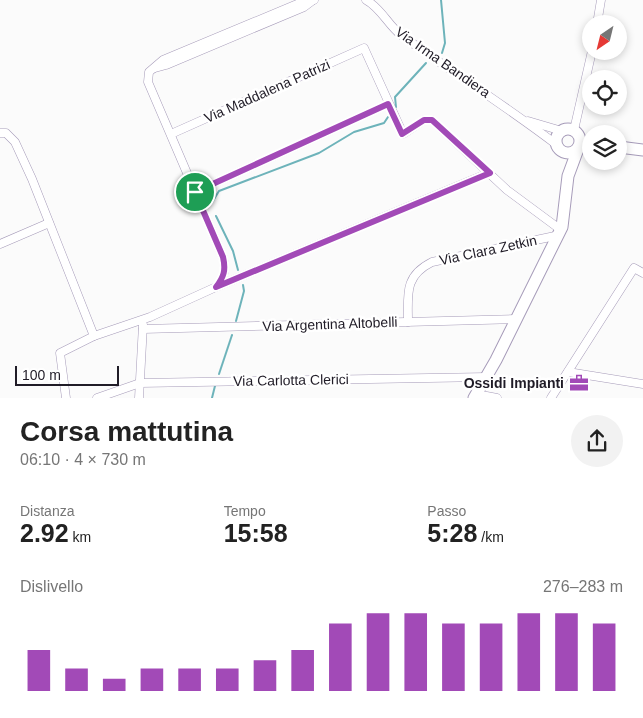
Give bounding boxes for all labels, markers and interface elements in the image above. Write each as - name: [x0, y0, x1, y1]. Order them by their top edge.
- north arrow: [582, 15, 628, 60]
- map controls: [582, 15, 627, 170]
- street label: Via Irma Bandiera: [393, 23, 494, 101]
- street label: Via Maddalena Patrizi: [202, 56, 332, 126]
- button: locate: [582, 70, 627, 115]
- button: layers: [582, 125, 627, 170]
- pin: [174, 171, 216, 213]
- icon: arrive: [181, 178, 209, 206]
- street label: Via Clara Zetkin: [438, 232, 538, 268]
- street label: Via Argentina Altobelli: [262, 314, 398, 334]
- scale bar: [15, 363, 119, 386]
- text: 100 m: [22, 367, 61, 383]
- street label: Via Carlotta Clerici: [233, 371, 349, 389]
- office icon: Ossidi Impianti: [568, 372, 590, 394]
- place label: Ossidi Impianti: [464, 375, 564, 391]
- button: share: [571, 415, 623, 467]
- text: Corsa mattutina: [20, 416, 233, 447]
- text: 06:10 · 4 × 730 m: [20, 451, 146, 468]
- text: Distanza: [20, 503, 74, 519]
- text: Tempo: [224, 503, 266, 519]
- text: Passo: [427, 503, 466, 519]
- text: 2.92: [20, 519, 69, 547]
- text: 15:58: [224, 519, 288, 547]
- text: 5:28: [427, 519, 477, 547]
- text: km: [69, 529, 91, 545]
- text: /km: [477, 529, 504, 545]
- text: Dislivello: [20, 578, 83, 595]
- text: 276–283 m: [543, 578, 623, 595]

